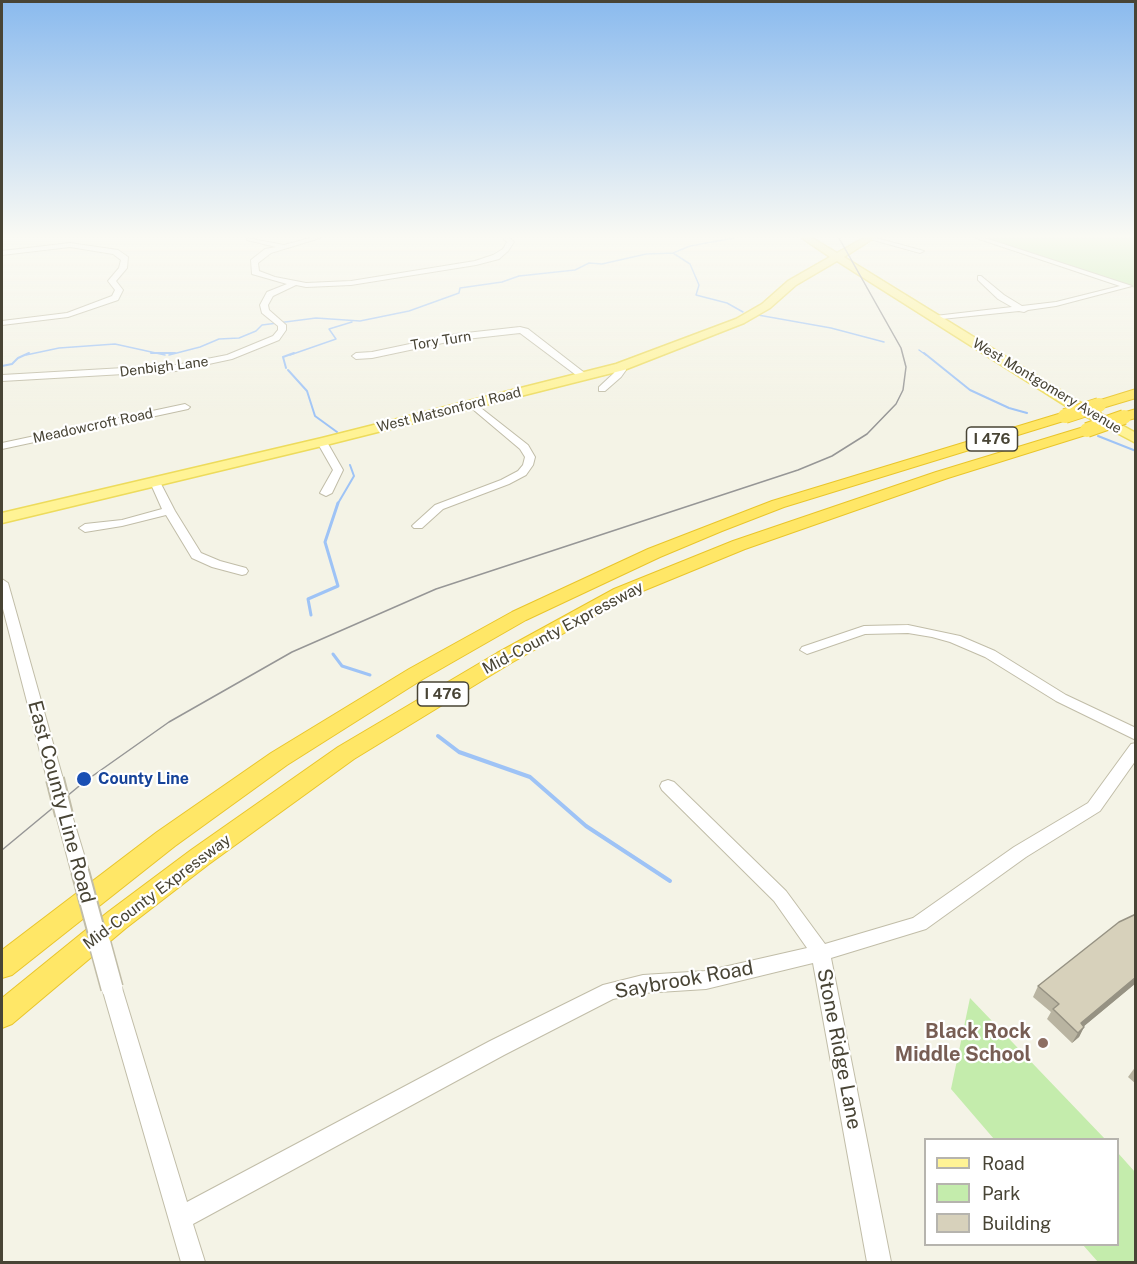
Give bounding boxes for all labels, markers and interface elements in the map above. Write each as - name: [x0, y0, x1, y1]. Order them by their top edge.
- street label: Tory Turn: [410, 328, 472, 354]
- street label: West Montgomery Avenue: [969, 335, 1125, 437]
- street label: Denbigh Lane: [119, 353, 209, 381]
- street label: West Matsonford Road: [375, 384, 523, 436]
- street label: Meadowcroft Road: [31, 405, 155, 447]
- road number: I 476: [966, 427, 1018, 451]
- street label: Mid-County Expressway: [479, 577, 647, 679]
- road number: I 476: [418, 682, 468, 706]
- street label: East County Line Road: [22, 698, 100, 906]
- place label: County Line: [98, 769, 189, 789]
- marker: County Line: [75, 770, 93, 788]
- street label: Mid-County Expressway: [79, 830, 235, 954]
- street label: Saybrook Road: [613, 956, 755, 1004]
- street label: Stone Ridge Lane: [812, 967, 866, 1131]
- place label: Black Rock Middle School: [895, 1020, 1031, 1067]
- marker: Black Rock Middle School: [1036, 1036, 1050, 1050]
- legend: [924, 1138, 1119, 1246]
- text: Road: [982, 1153, 1025, 1174]
- text: Park: [982, 1183, 1020, 1204]
- text: Building: [982, 1213, 1051, 1234]

